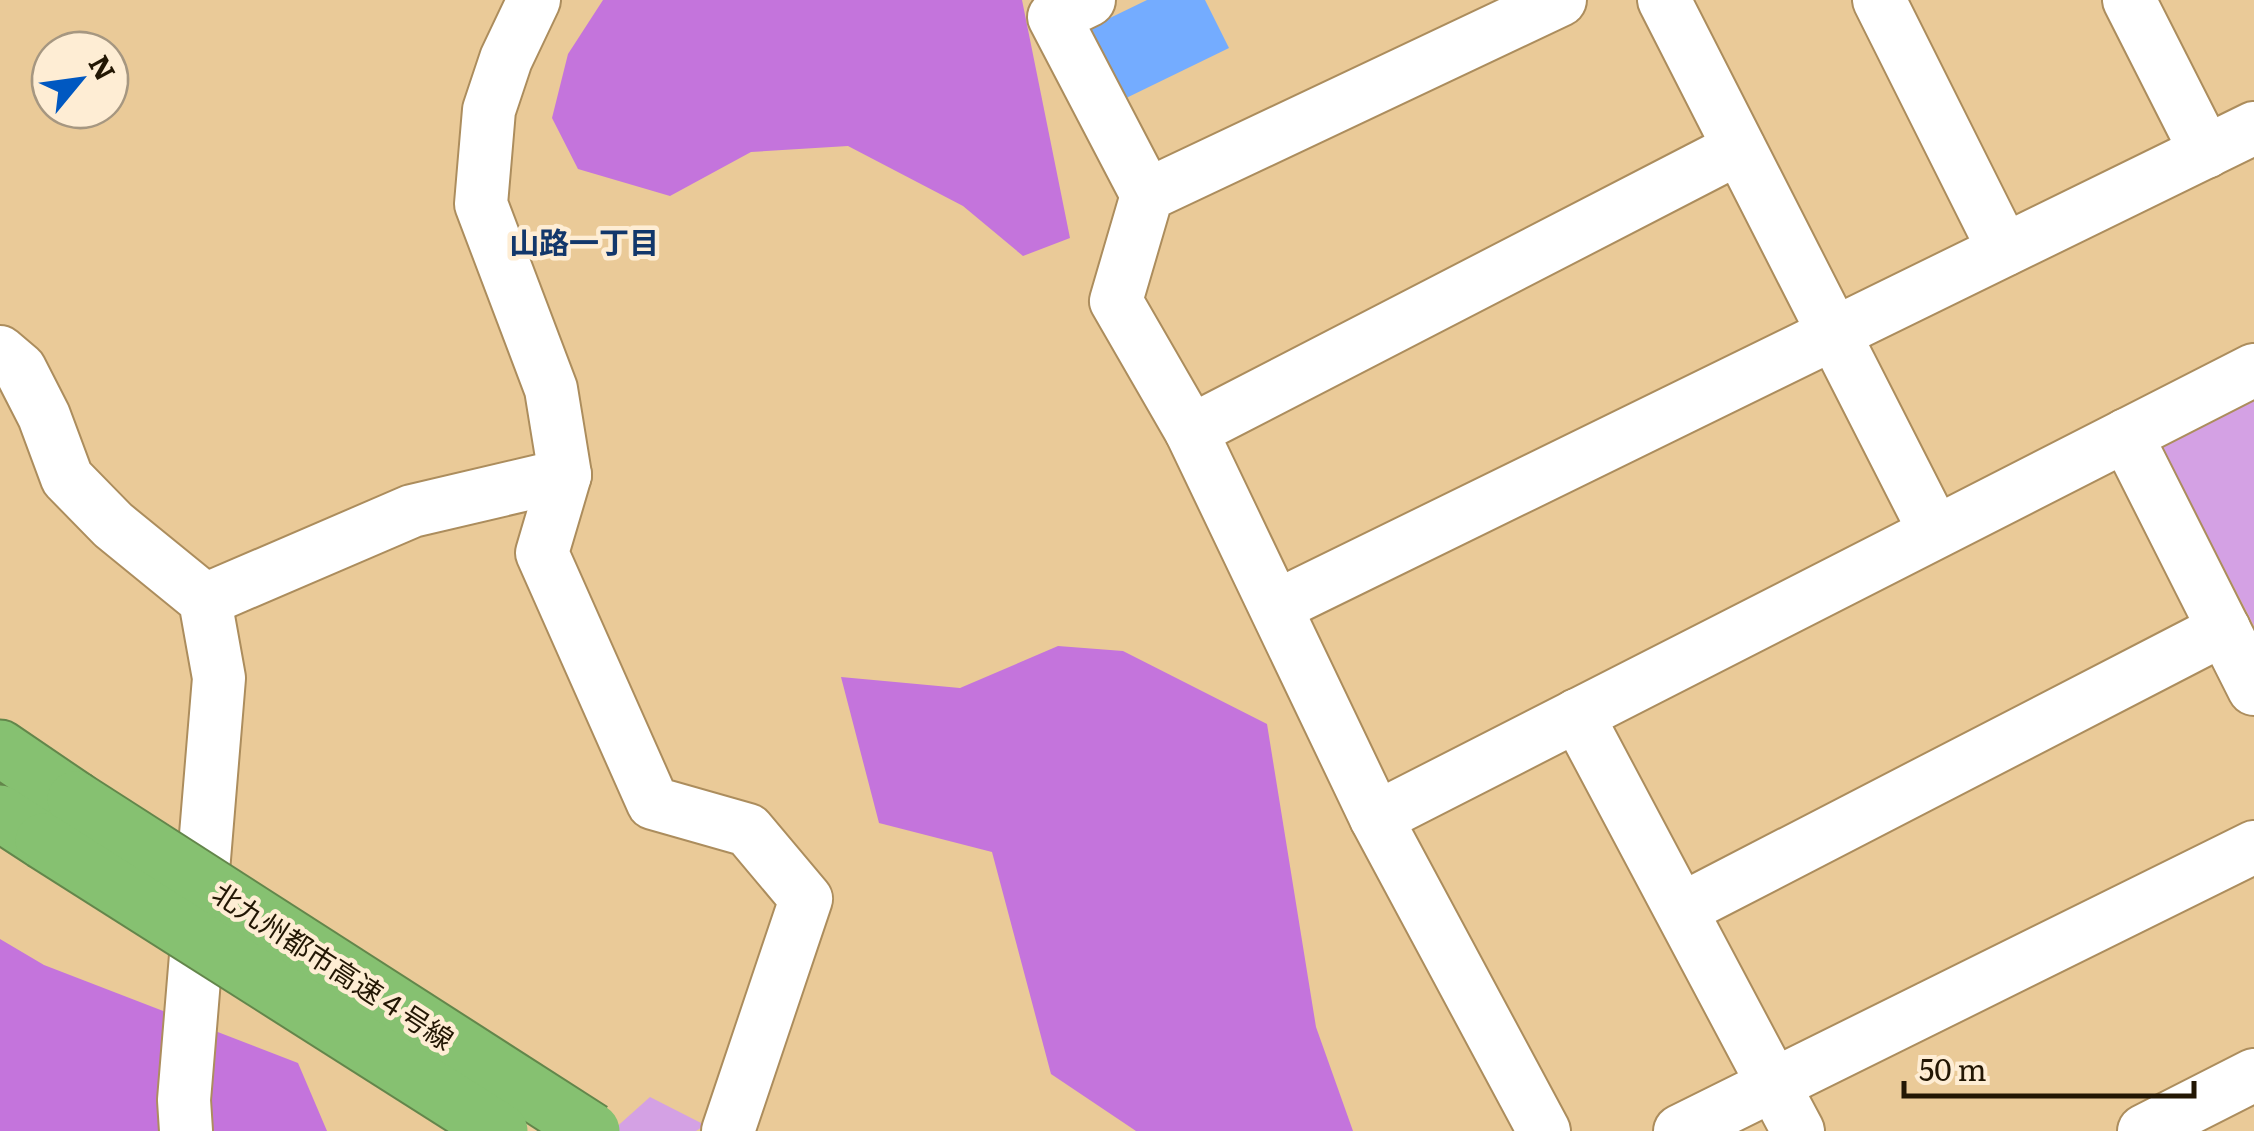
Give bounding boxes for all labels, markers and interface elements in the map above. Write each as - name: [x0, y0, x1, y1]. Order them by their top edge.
- north arrow: [30, 30, 130, 130]
- text: N: [80, 46, 128, 87]
- district label: 山路一丁目: [509, 219, 659, 263]
- street label: 北九州都市高速４号線: [205, 871, 463, 1059]
- scale bar: [1904, 1036, 2194, 1098]
- text: 50 m: [1919, 1046, 1987, 1090]

